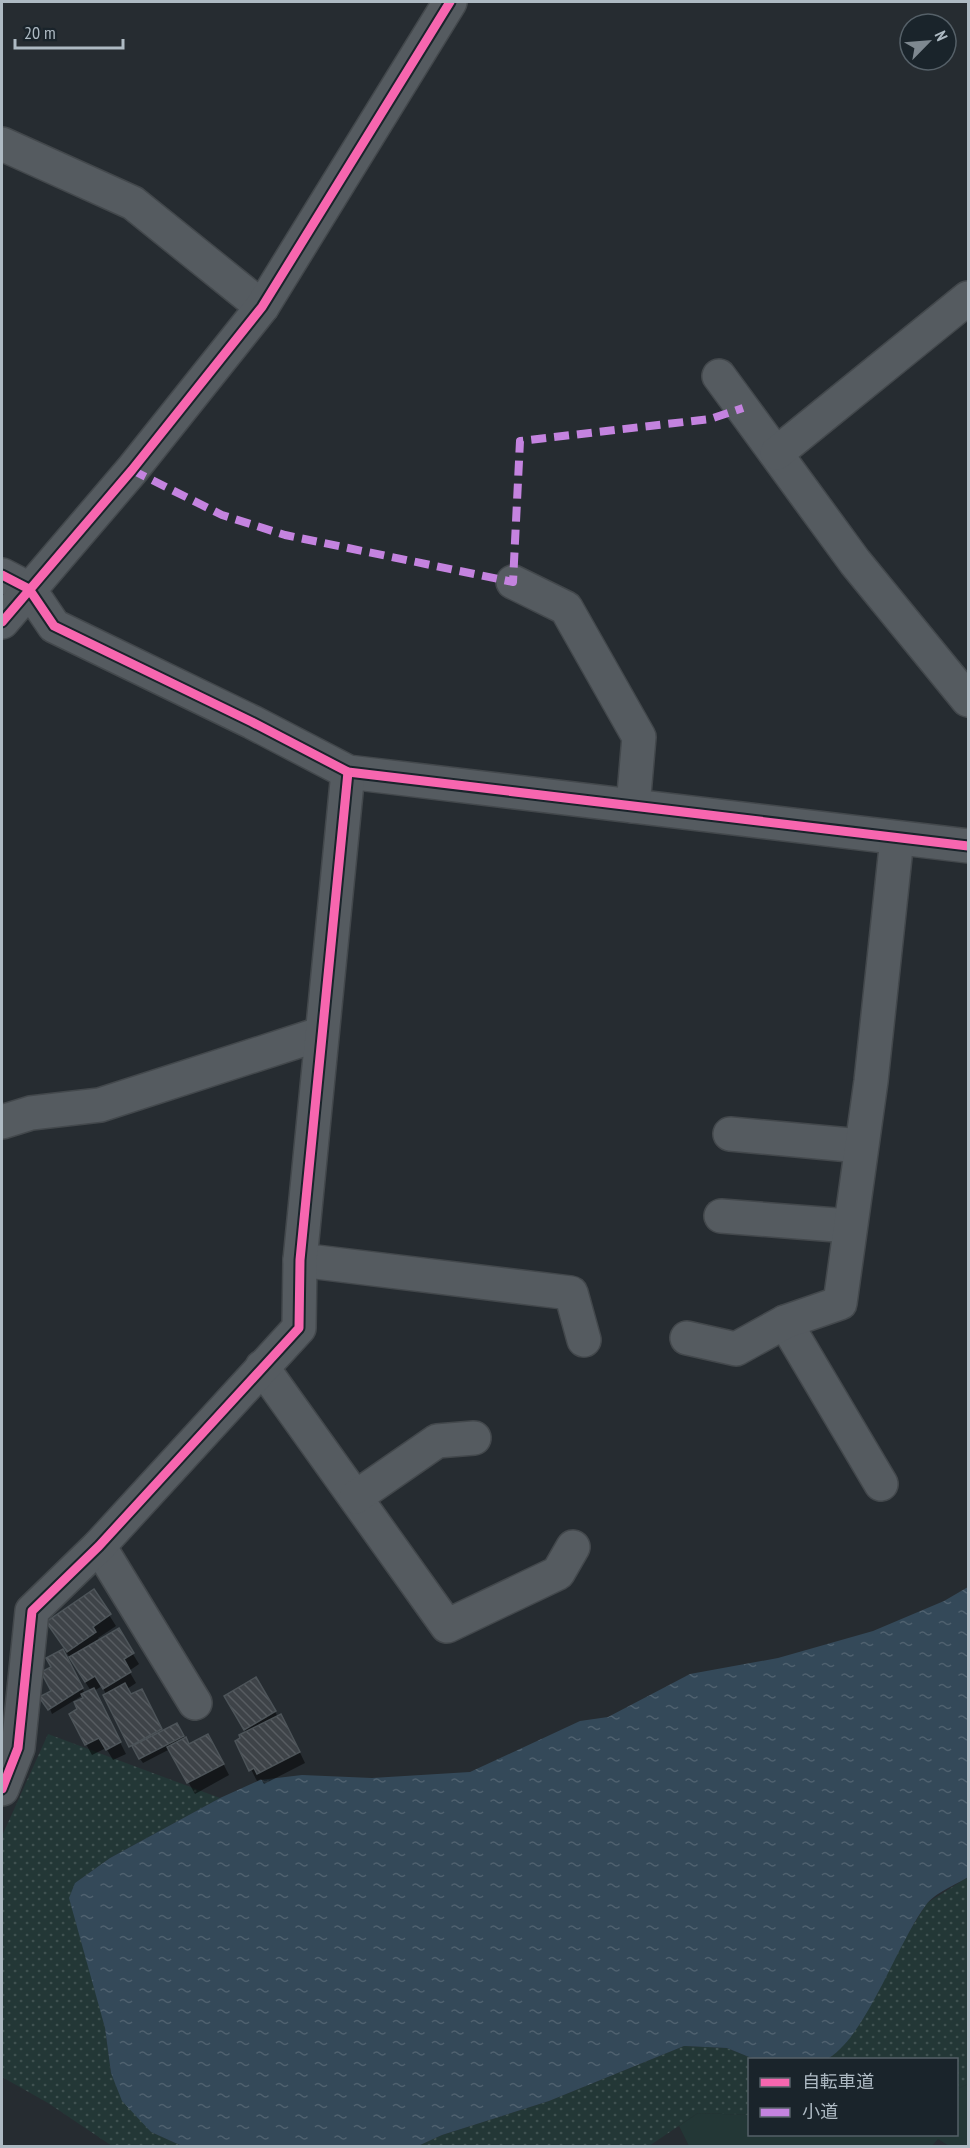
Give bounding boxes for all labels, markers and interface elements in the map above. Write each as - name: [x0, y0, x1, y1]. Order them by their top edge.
- scale bar: [15, 12, 123, 50]
- north arrow: [898, 12, 958, 72]
- text: 20 m: [24, 21, 56, 44]
- text: N: [931, 28, 952, 44]
- legend: [748, 2058, 958, 2136]
- text: 自転車道: [802, 2070, 874, 2093]
- text: 小道: [802, 2100, 838, 2123]

